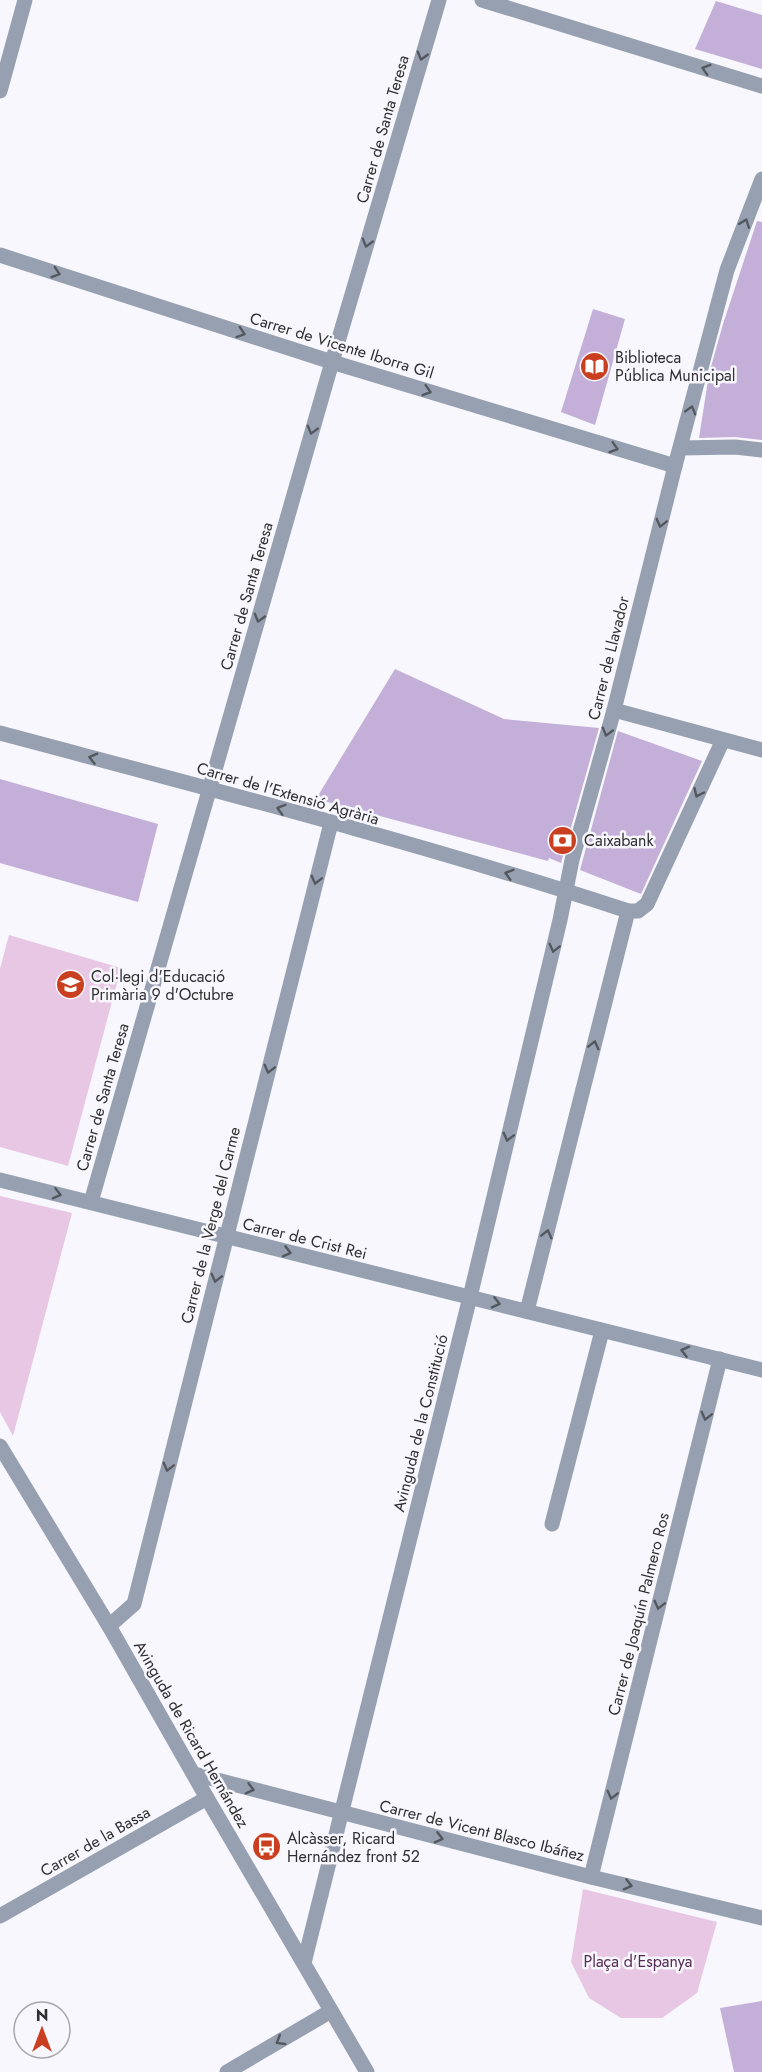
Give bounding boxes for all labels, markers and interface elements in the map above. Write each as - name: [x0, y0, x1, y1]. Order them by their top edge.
- one-way arrow: [417, 50, 429, 61]
- street label: Carrer de Santa Teresa: [350, 52, 415, 206]
- one-way arrow: [701, 64, 712, 76]
- one-way arrow: [738, 218, 750, 229]
- one-way arrow: [362, 237, 374, 248]
- one-way arrow: [50, 265, 61, 278]
- street label: Carrer de Vicente Iborra Gil: [247, 306, 437, 384]
- one-way arrow: [235, 325, 246, 338]
- place label: Biblioteca Pública Municipal: [615, 346, 736, 387]
- library icon: Biblioteca Pública Municipal: [578, 350, 610, 382]
- one-way arrow: [421, 384, 432, 396]
- one-way arrow: [684, 405, 696, 416]
- one-way arrow: [307, 424, 319, 435]
- one-way arrow: [608, 441, 619, 453]
- one-way arrow: [655, 518, 668, 528]
- street label: Carrer de Santa Teresa: [214, 519, 279, 673]
- street label: Carrer de Llavador: [582, 593, 635, 722]
- one-way arrow: [253, 613, 266, 623]
- one-way arrow: [602, 726, 614, 737]
- one-way arrow: [88, 752, 98, 765]
- street label: Carrer de l'Extensió Agrària: [194, 756, 382, 831]
- one-way arrow: [694, 787, 706, 798]
- one-way arrow: [276, 804, 287, 816]
- bank icon: Caixabank: [547, 824, 579, 856]
- place label: Caixabank: [584, 829, 654, 852]
- one-way arrow: [504, 869, 515, 881]
- one-way arrow: [311, 874, 324, 884]
- one-way arrow: [548, 942, 561, 952]
- place label: Col·legi d'Educació Primària 9 d'Octubre: [91, 965, 234, 1006]
- school or university icon: Col·legi d'Educació Primària 9 d'Octubre: [54, 969, 86, 1001]
- street label: Carrer de Santa Teresa: [70, 1020, 135, 1174]
- one-way arrow: [587, 1040, 600, 1050]
- one-way arrow: [263, 1064, 276, 1074]
- street label: Carrer de la Verge del Carme: [175, 1124, 246, 1326]
- one-way arrow: [503, 1132, 516, 1142]
- one-way arrow: [52, 1186, 62, 1199]
- street label: Carrer de Crist Rei: [240, 1212, 369, 1265]
- one-way arrow: [539, 1229, 552, 1239]
- one-way arrow: [281, 1245, 291, 1258]
- one-way arrow: [210, 1273, 223, 1283]
- one-way arrow: [491, 1296, 501, 1309]
- street label: Avinguda de la Constitució: [387, 1332, 454, 1514]
- one-way arrow: [680, 1345, 690, 1358]
- one-way arrow: [701, 1410, 713, 1421]
- one-way arrow: [163, 1462, 176, 1472]
- street label: Carrer de Joaquín Palmero Ros: [602, 1510, 675, 1718]
- one-way arrow: [653, 1600, 666, 1610]
- street label: Avinguda de Ricard Hernández: [128, 1636, 255, 1833]
- one-way arrow: [245, 1781, 255, 1794]
- one-way arrow: [606, 1789, 619, 1799]
- street label: Carrer de Vicent Blasco Ibáñez: [377, 1794, 587, 1867]
- street label: Carrer de la Bassa: [36, 1801, 154, 1882]
- place label: Alcàsser, Ricard Hernández front 52: [287, 1827, 420, 1868]
- one-way arrow: [434, 1830, 444, 1843]
- bus stop icon: Alcàsser, Ricard Hernández front 52: [250, 1831, 282, 1863]
- one-way arrow: [623, 1878, 633, 1891]
- park label: Plaça d'Espanya: [583, 1950, 693, 1973]
- north arrow: [12, 2000, 72, 2060]
- text: N: [36, 2004, 48, 2027]
- one-way arrow: [276, 2033, 286, 2045]

